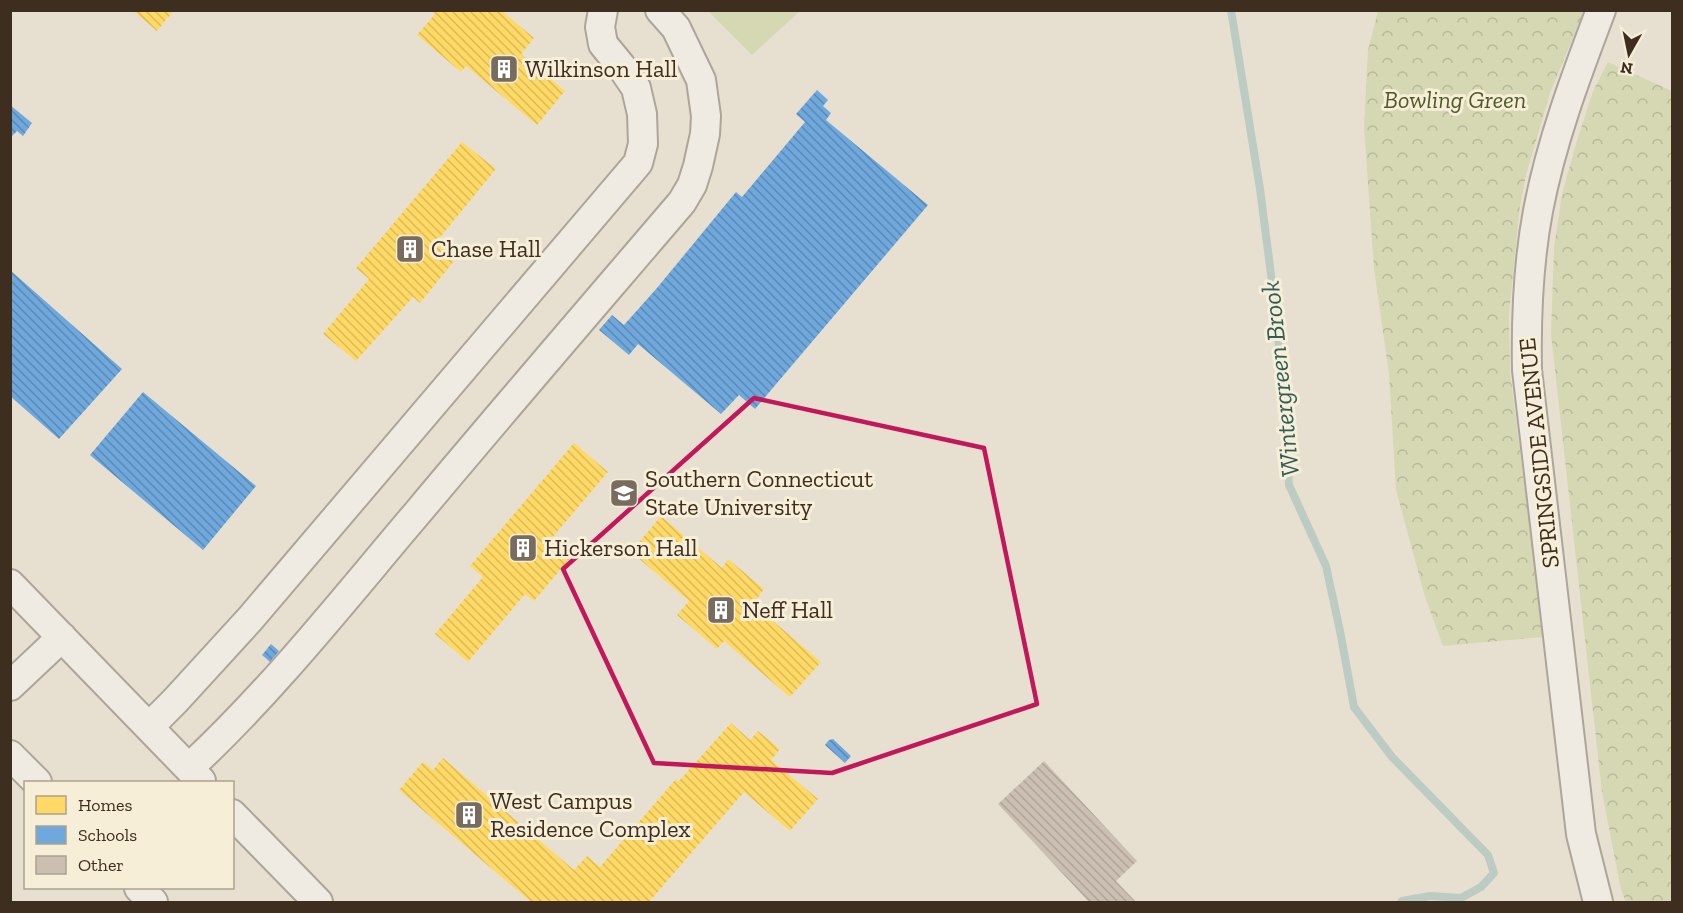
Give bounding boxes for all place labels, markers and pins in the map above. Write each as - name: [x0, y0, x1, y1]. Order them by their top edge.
- building icon: Wilkinson Hall: [488, 53, 520, 85]
- place label: Wilkinson Hall: [525, 54, 677, 83]
- building icon: Chase Hall: [394, 233, 426, 265]
- place label: Chase Hall: [431, 234, 541, 263]
- place label: Southern Connecticut State University: [645, 464, 873, 521]
- school or university icon: Southern Connecticut State University: [608, 477, 640, 509]
- building icon: Hickerson Hall: [507, 532, 539, 564]
- place label: Hickerson Hall: [544, 533, 698, 562]
- building icon: Neff Hall: [705, 594, 737, 626]
- place label: Neff Hall: [742, 595, 833, 624]
- place label: West Campus Residence Complex: [490, 786, 691, 843]
- building icon: West Campus Residence Complex: [453, 799, 485, 831]

